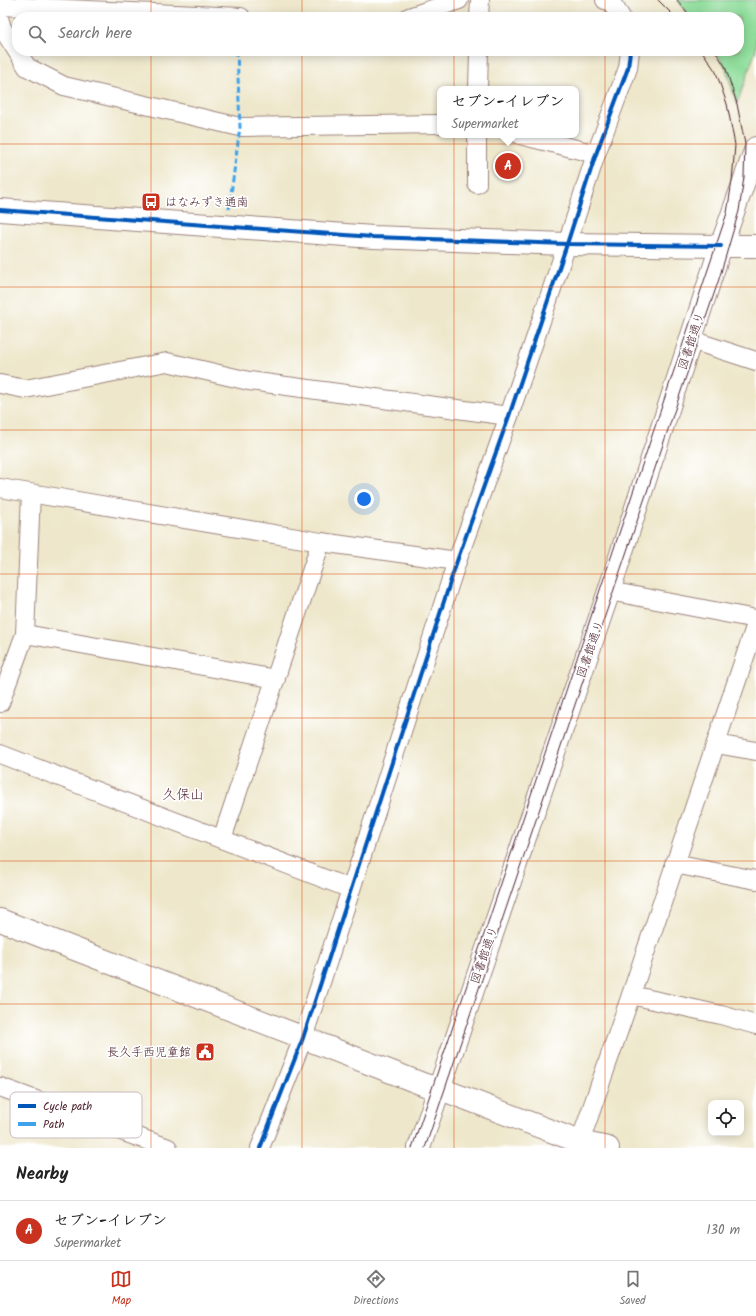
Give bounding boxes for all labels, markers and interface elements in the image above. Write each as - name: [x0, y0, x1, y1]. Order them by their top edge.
- search box: [12, 12, 744, 56]
- text: Search here: [58, 22, 132, 46]
- icon: search: [26, 23, 48, 45]
- popup: [437, 86, 579, 138]
- text: セブン-イレブン: [452, 90, 564, 114]
- text: Supermarket: [452, 114, 519, 135]
- pin: A: [495, 151, 521, 181]
- bus stop icon: はなみずき通南: [140, 191, 162, 213]
- place label: はなみずき通南: [165, 193, 249, 212]
- street label: 図書館通り: [673, 310, 710, 373]
- your location: [354, 489, 374, 509]
- street label: 図書館通り: [572, 618, 609, 681]
- district label: 久保山: [162, 784, 204, 806]
- street label: 図書館通り: [466, 924, 503, 987]
- public building icon: 長久手西児童館: [194, 1041, 216, 1063]
- place label: 長久手西児童館: [107, 1043, 191, 1062]
- legend: [10, 1092, 142, 1138]
- text: Cycle path: [43, 1098, 92, 1116]
- map controls: [708, 1100, 744, 1136]
- button: locate: [708, 1100, 744, 1136]
- text: Path: [43, 1116, 64, 1134]
- text: Nearby: [16, 1161, 68, 1188]
- text: セブン-イレブン: [54, 1209, 167, 1233]
- text: A: [25, 1220, 33, 1241]
- text: 130 m: [706, 1220, 740, 1241]
- text: Supermarket: [54, 1233, 121, 1254]
- tab: Map: [110, 1268, 132, 1310]
- tab: Directions: [353, 1268, 399, 1310]
- tab: Saved: [620, 1268, 646, 1310]

